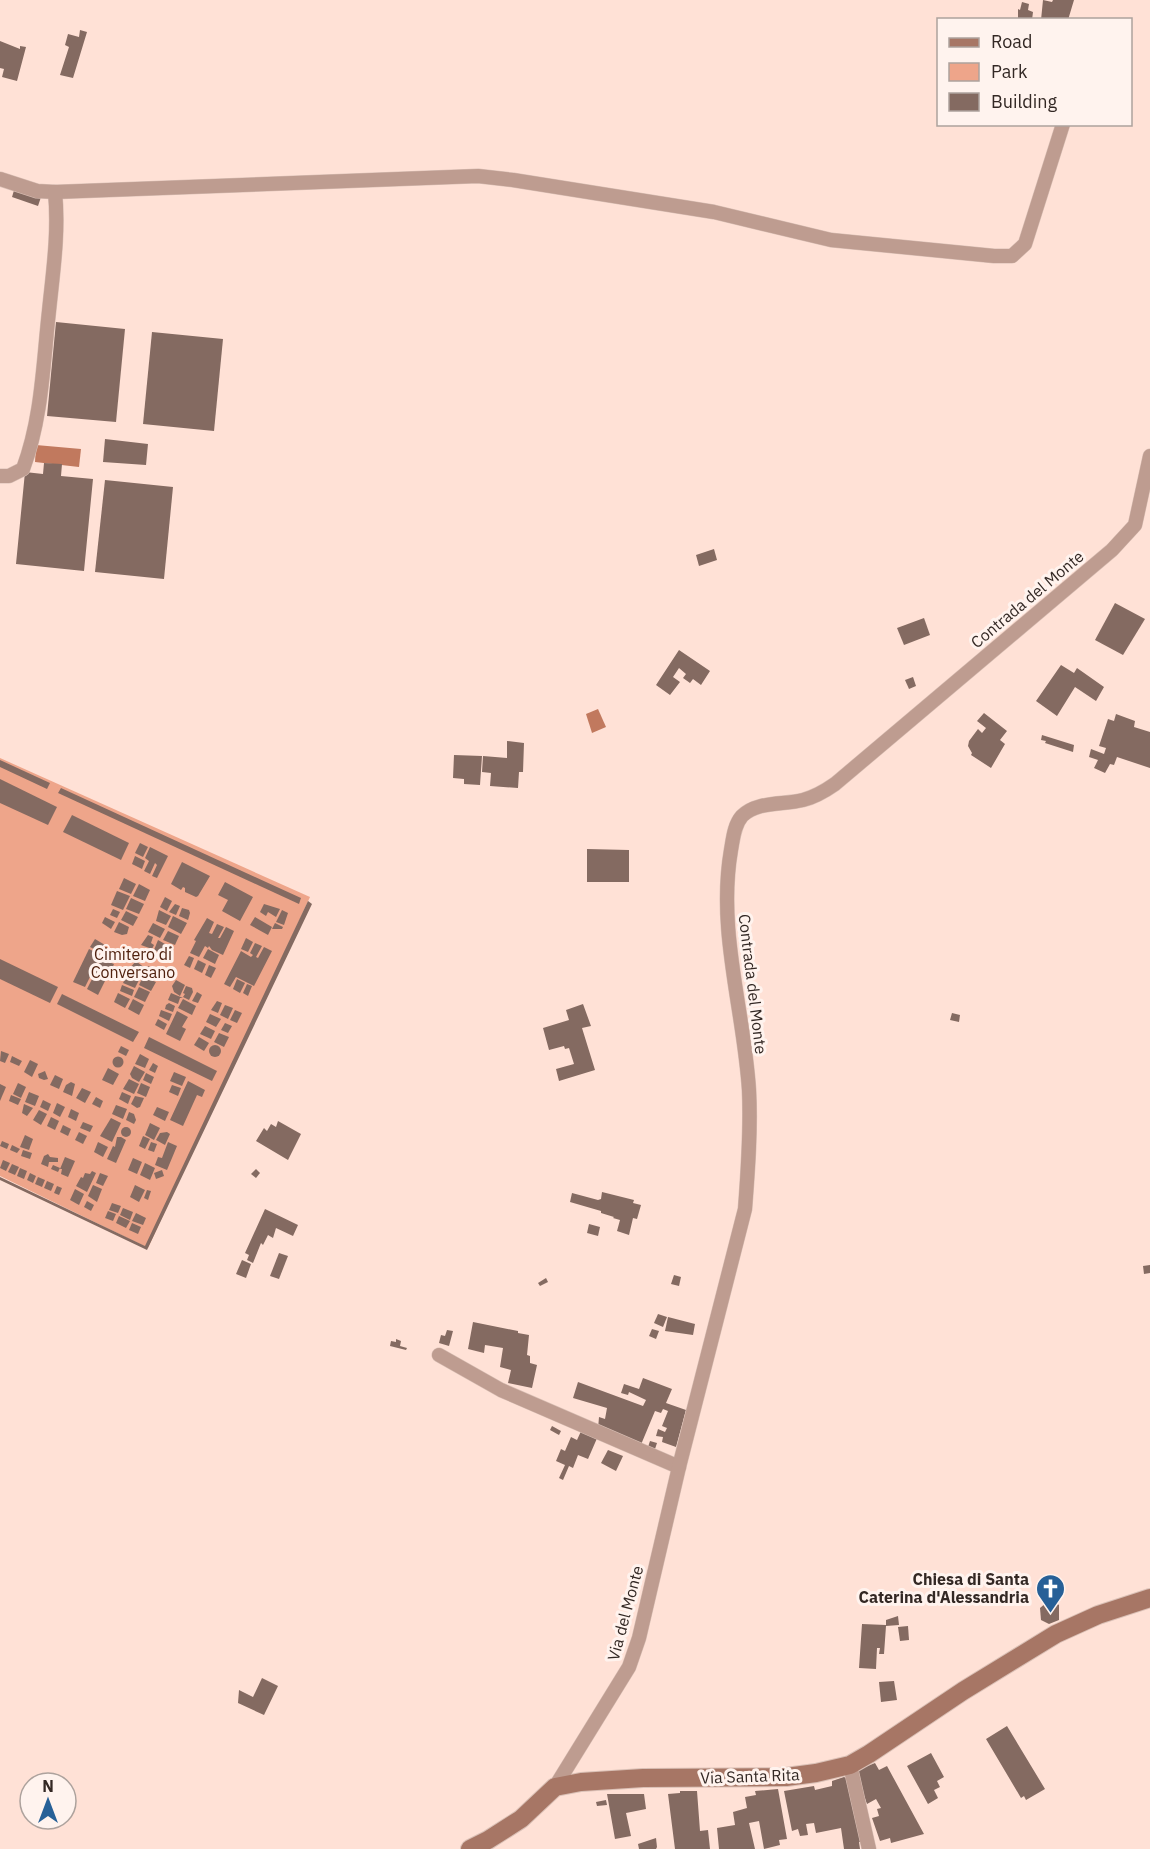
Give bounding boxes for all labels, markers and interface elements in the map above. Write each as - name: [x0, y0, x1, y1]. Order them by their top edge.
- legend: [937, 18, 1132, 126]
- text: Road: [991, 30, 1032, 53]
- text: Park: [991, 60, 1028, 83]
- text: Building: [991, 90, 1058, 113]
- street label: Contrada del Monte: [967, 546, 1088, 652]
- street label: Contrada del Monte: [734, 913, 772, 1055]
- park label: Cimitero di Conversano: [91, 944, 175, 982]
- street label: Via del Monte: [603, 1563, 647, 1663]
- place label: Chiesa di Santa Caterina d'Alessandria: [859, 1569, 1029, 1607]
- church icon: Chiesa di Santa Caterina d'Alessandria: [1034, 1572, 1066, 1614]
- street label: Via Santa Rita: [700, 1764, 800, 1788]
- north arrow: [18, 1771, 78, 1831]
- text: N: [42, 1776, 54, 1796]

